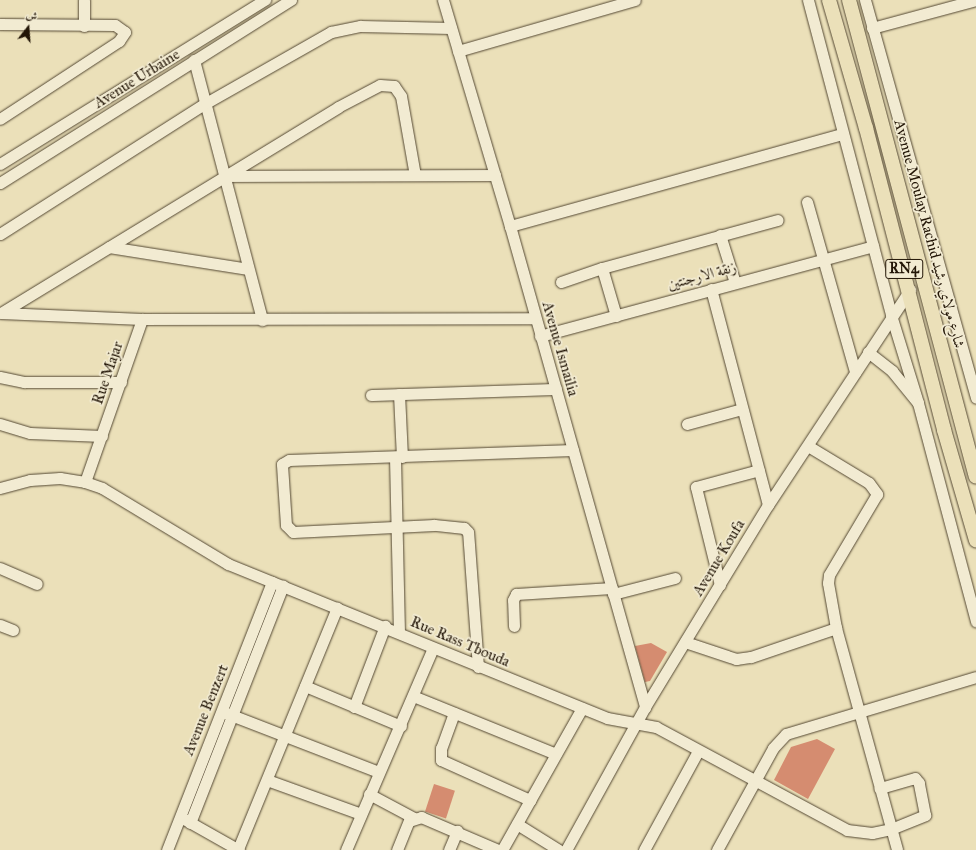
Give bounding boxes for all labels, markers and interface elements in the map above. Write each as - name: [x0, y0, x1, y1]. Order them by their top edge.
- north arrow: [8, 8, 48, 48]
- text: ش: [25, 8, 39, 24]
- street label: Avenue Urbaine: [91, 46, 183, 112]
- street label: Avenue Moulay Rachid شارع مولاي رشيد: [890, 118, 968, 350]
- road number: RN4: [885, 257, 923, 281]
- street label: زنقة الارجنتين: [665, 258, 739, 294]
- street label: Avenue Ismailia: [538, 300, 582, 398]
- street label: Rue Majar: [89, 339, 127, 407]
- street label: Avenue Koufa: [689, 517, 749, 599]
- street label: Rue Rass Tbouda: [408, 613, 512, 671]
- street label: Avenue Benzert: [180, 662, 232, 758]

